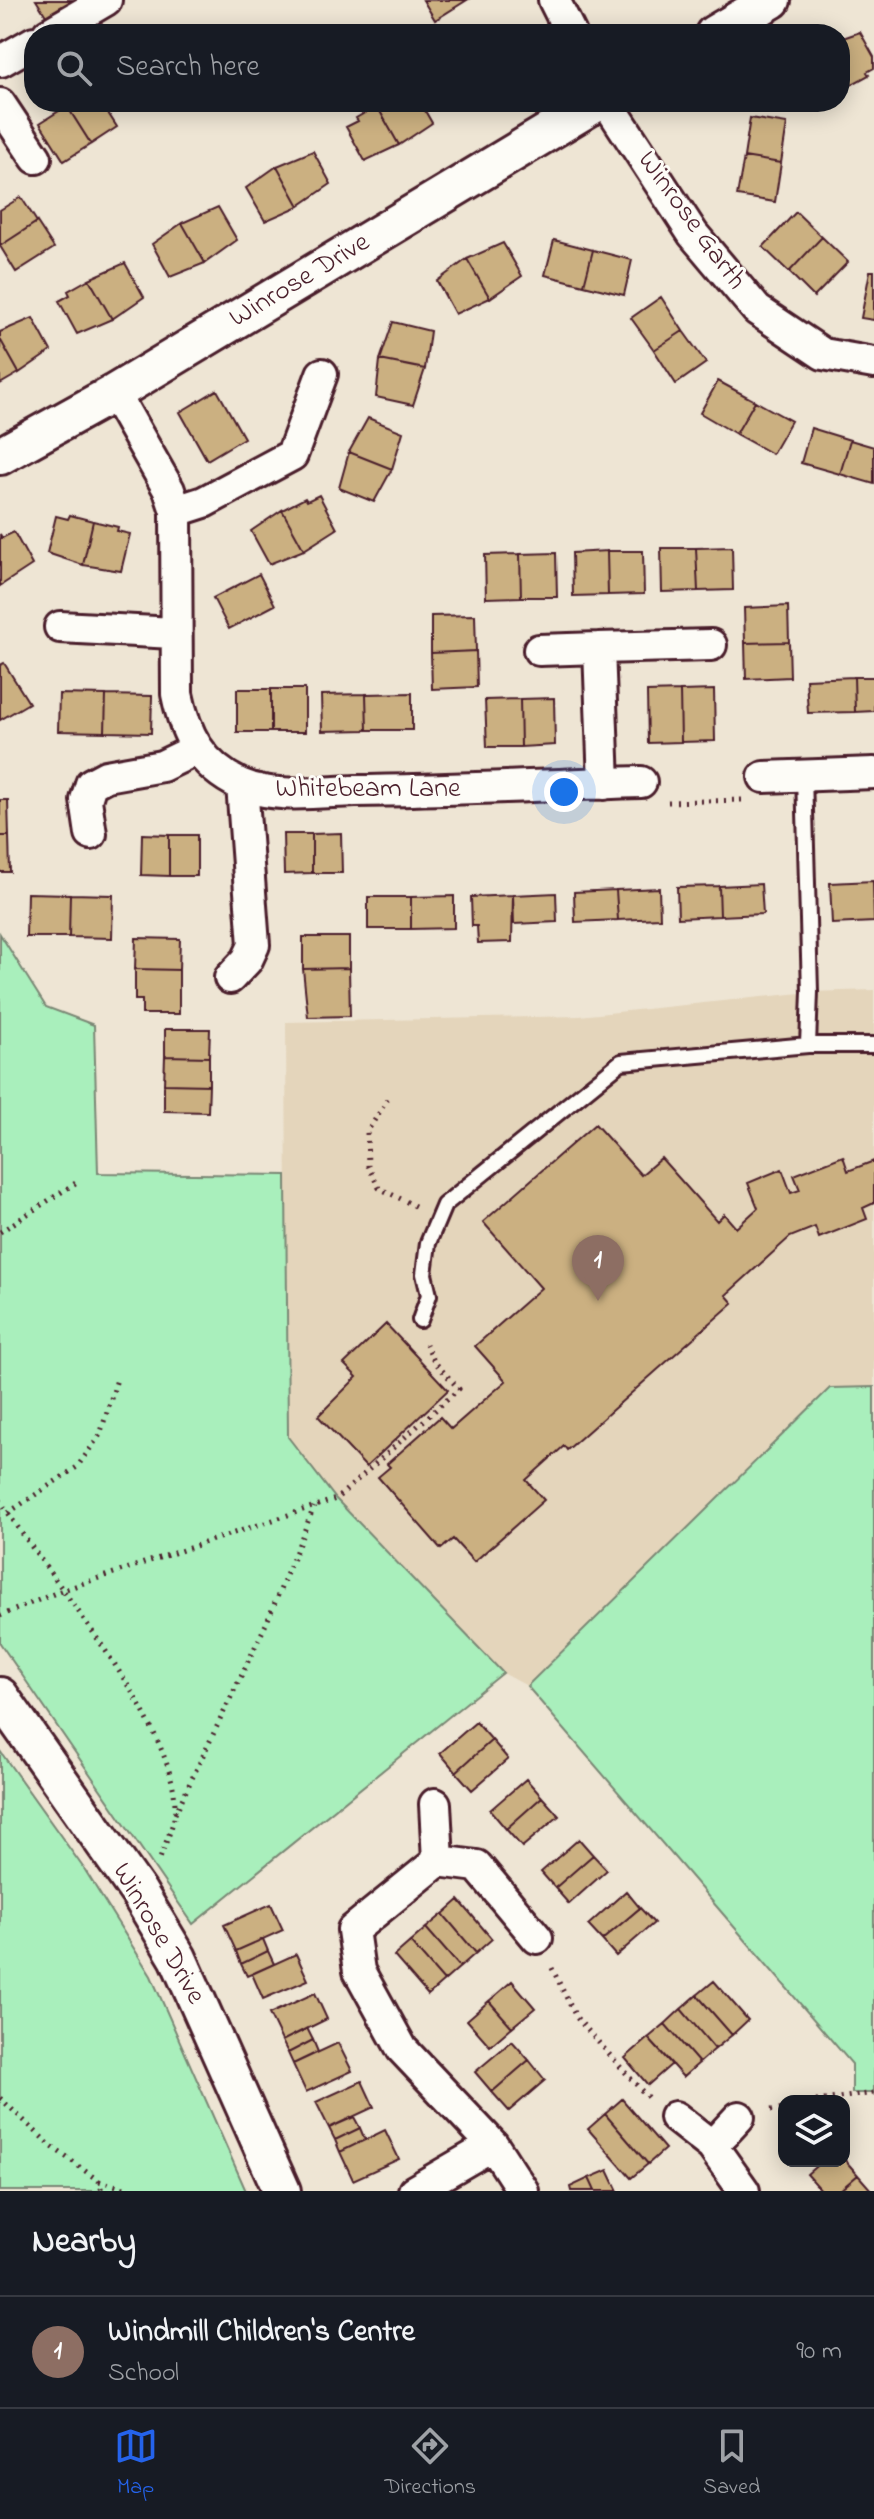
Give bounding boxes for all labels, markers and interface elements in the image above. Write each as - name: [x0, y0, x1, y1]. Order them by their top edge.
- search box: [24, 24, 850, 112]
- icon: search: [52, 46, 96, 90]
- text: Search here: [116, 46, 260, 90]
- street label: Winrose Garth: [626, 143, 756, 299]
- street label: Winrose Drive: [222, 223, 378, 339]
- street label: Whitebeam Lane: [276, 769, 461, 810]
- your location: [544, 772, 584, 812]
- pin: 1: [572, 1235, 624, 1301]
- street label: Winrose Drive: [101, 1856, 215, 2013]
- map controls: [778, 2095, 850, 2167]
- button: layers: [778, 2095, 850, 2167]
- text: Nearby: [32, 2218, 136, 2268]
- text: Windmill Children's Centre: [108, 2311, 415, 2355]
- text: 1: [54, 2333, 62, 2371]
- text: 90 m: [796, 2333, 842, 2371]
- text: School: [108, 2355, 179, 2393]
- tab: Map: [114, 2424, 158, 2504]
- tab: Directions: [385, 2424, 476, 2504]
- tab: Saved: [703, 2424, 760, 2504]

